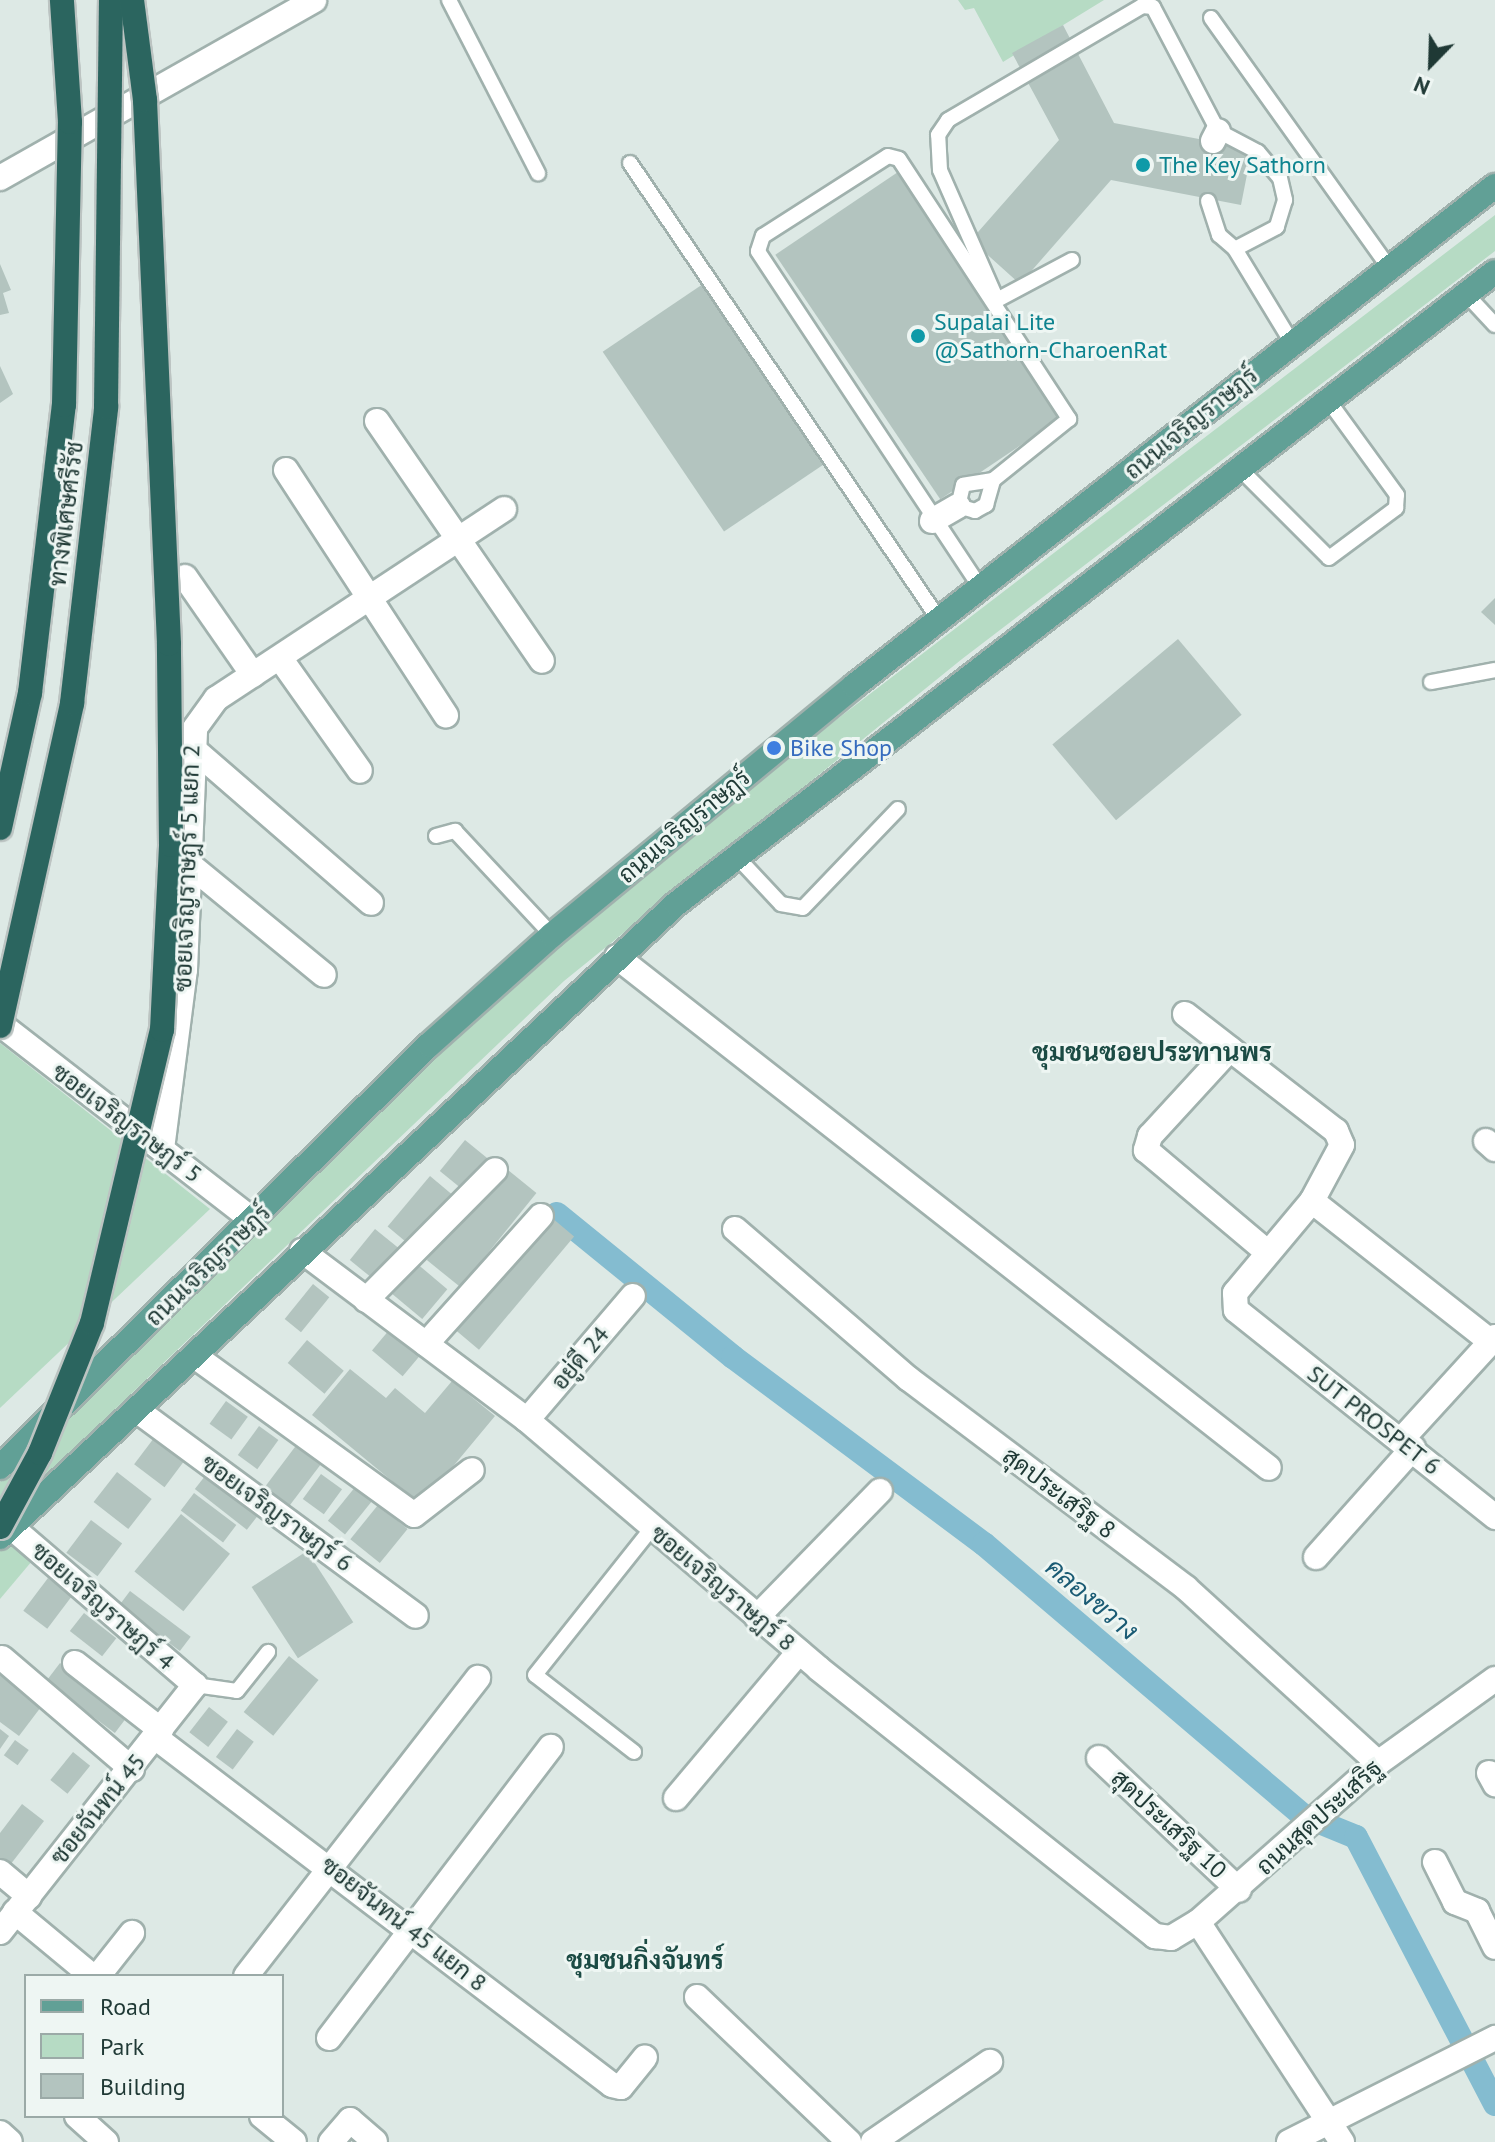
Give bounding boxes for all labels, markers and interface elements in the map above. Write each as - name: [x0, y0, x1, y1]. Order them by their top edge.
- north arrow: [1391, 24, 1471, 104]
- text: N: [1409, 70, 1434, 102]
- place label: The Key Sathorn: [1159, 151, 1327, 179]
- marker: The Key Sathorn: [1134, 156, 1152, 174]
- place label: Supalai Lite @Sathorn-CharoenRat: [934, 308, 1167, 364]
- marker: Supalai Lite @Sathorn-CharoenRat: [909, 327, 927, 345]
- street label: ถนนเจริญราษฎร์: [1119, 361, 1263, 485]
- street label: ทางพิเศษศรีรัช: [43, 440, 89, 588]
- place label: Bike Shop: [790, 734, 892, 762]
- marker: Bike Shop: [765, 739, 783, 757]
- street label: ซอยเจริญราษฎร์ 5 แยก 2: [168, 744, 206, 992]
- street label: ถนนเจริญราษฎร์: [612, 763, 756, 889]
- district label: ชุมชนซอยประทานพร: [1032, 1036, 1272, 1068]
- street label: ซอยเจริญราษฎร์ 5: [46, 1057, 208, 1189]
- street label: ถนนเจริญราษฎร์: [139, 1198, 277, 1332]
- street label: อยู่ดี 24: [545, 1320, 615, 1396]
- street label: SUT PROSPET 6: [1301, 1358, 1447, 1482]
- street label: สุดประเสริฐ 8: [997, 1441, 1121, 1545]
- street label: ซอยเจริญราษฎร์ 6: [196, 1448, 358, 1578]
- street label: ซอยเจริญราษฎร์ 8: [645, 1519, 801, 1657]
- street label: ซอยเจริญราษฎร์ 4: [26, 1536, 180, 1676]
- water label: คลองขวาง: [1039, 1551, 1145, 1647]
- street label: ซอยจันทน์ 45: [44, 1748, 152, 1870]
- street label: ถนนสุดประเสริฐ: [1250, 1753, 1388, 1881]
- street label: สุดประเสริฐ 10: [1106, 1763, 1232, 1885]
- street label: ซอยจันทน์ 45 แยก 8: [315, 1850, 493, 1998]
- district label: ชุมชนกิ่งจันทร์: [566, 1944, 724, 1976]
- legend: [24, 1974, 284, 2118]
- text: Road: [100, 1991, 151, 2022]
- text: Park: [100, 2031, 144, 2062]
- text: Building: [100, 2071, 186, 2102]

